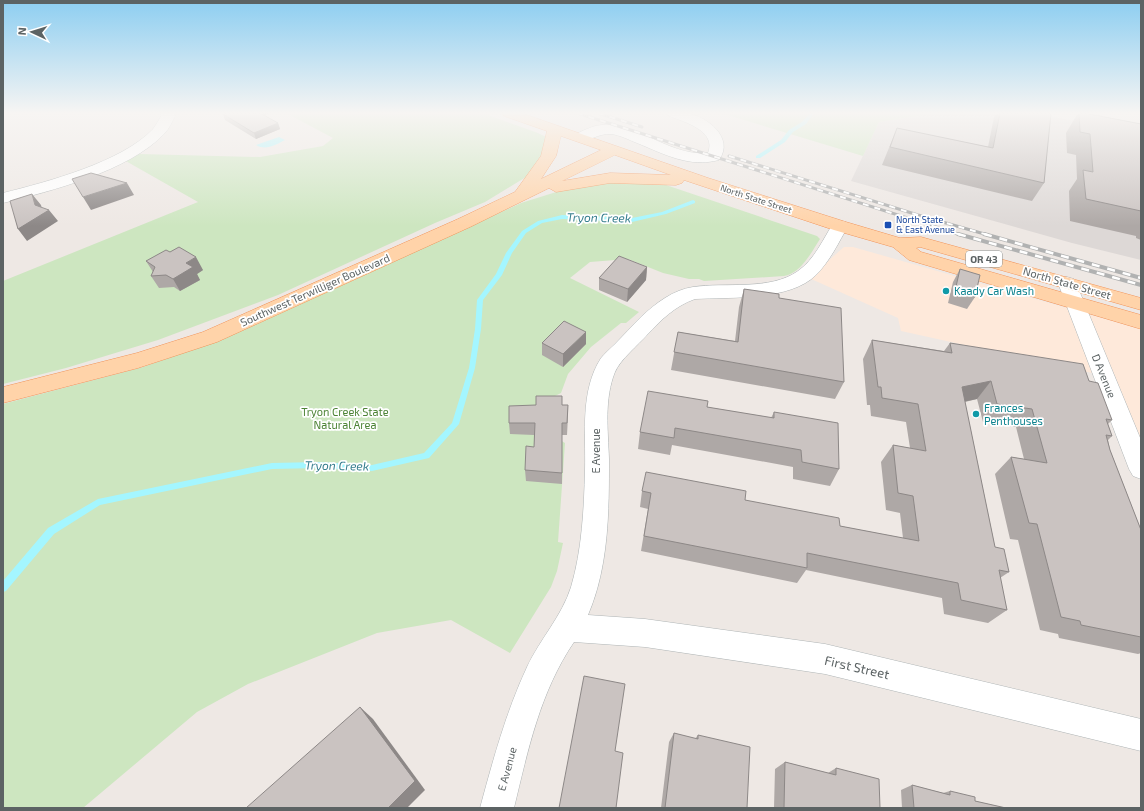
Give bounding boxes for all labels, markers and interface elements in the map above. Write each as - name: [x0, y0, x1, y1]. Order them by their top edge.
- north arrow: [12, 12, 52, 52]
- text: N: [15, 27, 28, 36]
- street label: North State Street: [719, 182, 794, 215]
- water label: Tryon Creek: [567, 209, 631, 226]
- place label: North State & East Avenue: [896, 214, 955, 235]
- marker: North State & East Avenue: [883, 220, 893, 230]
- street label: Southwest Terwilliger Boulevard: [238, 251, 392, 328]
- road number: OR 43: [966, 251, 1002, 267]
- street label: North State Street: [1022, 264, 1113, 301]
- place label: Kaady Car Wash: [954, 284, 1034, 297]
- marker: Kaady Car Wash: [941, 286, 951, 296]
- street label: D Avenue: [1090, 352, 1119, 400]
- place label: Frances Penthouses: [984, 401, 1043, 427]
- park label: Tryon Creek State Natural Area: [301, 405, 389, 431]
- marker: Frances Penthouses: [971, 409, 981, 419]
- street label: E Avenue: [589, 428, 602, 474]
- water label: Tryon Creek: [305, 457, 369, 474]
- street label: First Street: [823, 652, 891, 682]
- street label: E Avenue: [494, 745, 519, 792]

